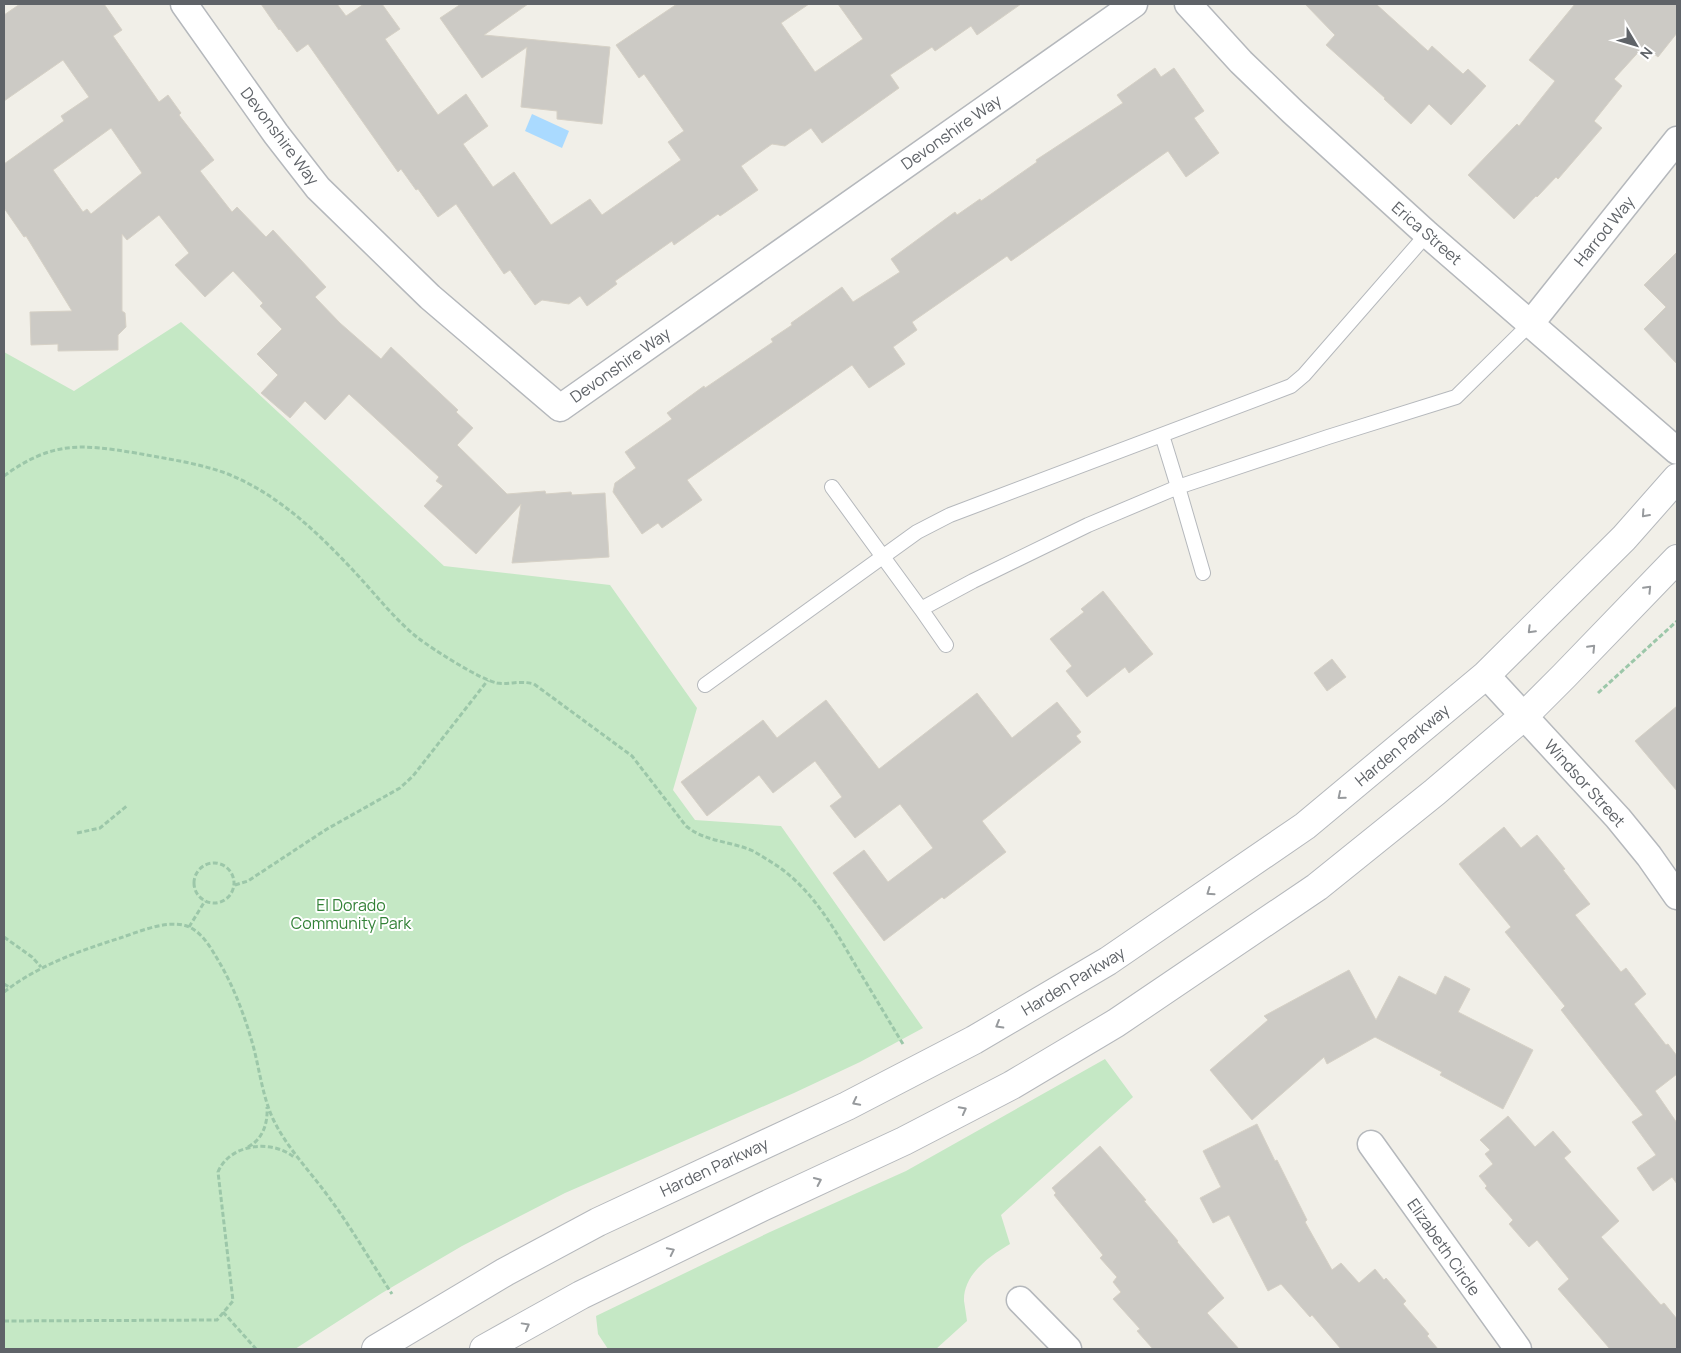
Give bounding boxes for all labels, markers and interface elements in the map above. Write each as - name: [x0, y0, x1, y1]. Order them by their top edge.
- north arrow: [1611, 20, 1661, 70]
- text: N: [1636, 43, 1657, 63]
- street label: Devonshire Way: [236, 82, 324, 190]
- street label: Devonshire Way: [897, 89, 1006, 175]
- street label: Harrod Way: [1569, 191, 1639, 271]
- street label: Erica Street: [1387, 196, 1467, 270]
- street label: Devonshire Way: [566, 322, 675, 408]
- one-way arrow: [1642, 509, 1651, 518]
- one-way arrow: [1643, 586, 1652, 595]
- one-way arrow: [1528, 624, 1537, 633]
- one-way arrow: [1586, 644, 1595, 653]
- street label: Harden Parkway: [1350, 699, 1454, 791]
- street label: Windsor Street: [1540, 734, 1630, 832]
- one-way arrow: [1338, 790, 1347, 799]
- one-way arrow: [1207, 886, 1216, 895]
- park label: El Dorado Community Park: [291, 894, 412, 934]
- street label: Harden Parkway: [1017, 941, 1129, 1021]
- one-way arrow: [996, 1019, 1005, 1029]
- one-way arrow: [852, 1095, 861, 1105]
- one-way arrow: [958, 1106, 967, 1116]
- street label: Harden Parkway: [656, 1132, 772, 1202]
- one-way arrow: [812, 1178, 821, 1188]
- street label: Elizabeth Circle: [1402, 1194, 1486, 1300]
- one-way arrow: [666, 1247, 675, 1258]
- one-way arrow: [521, 1322, 530, 1332]

